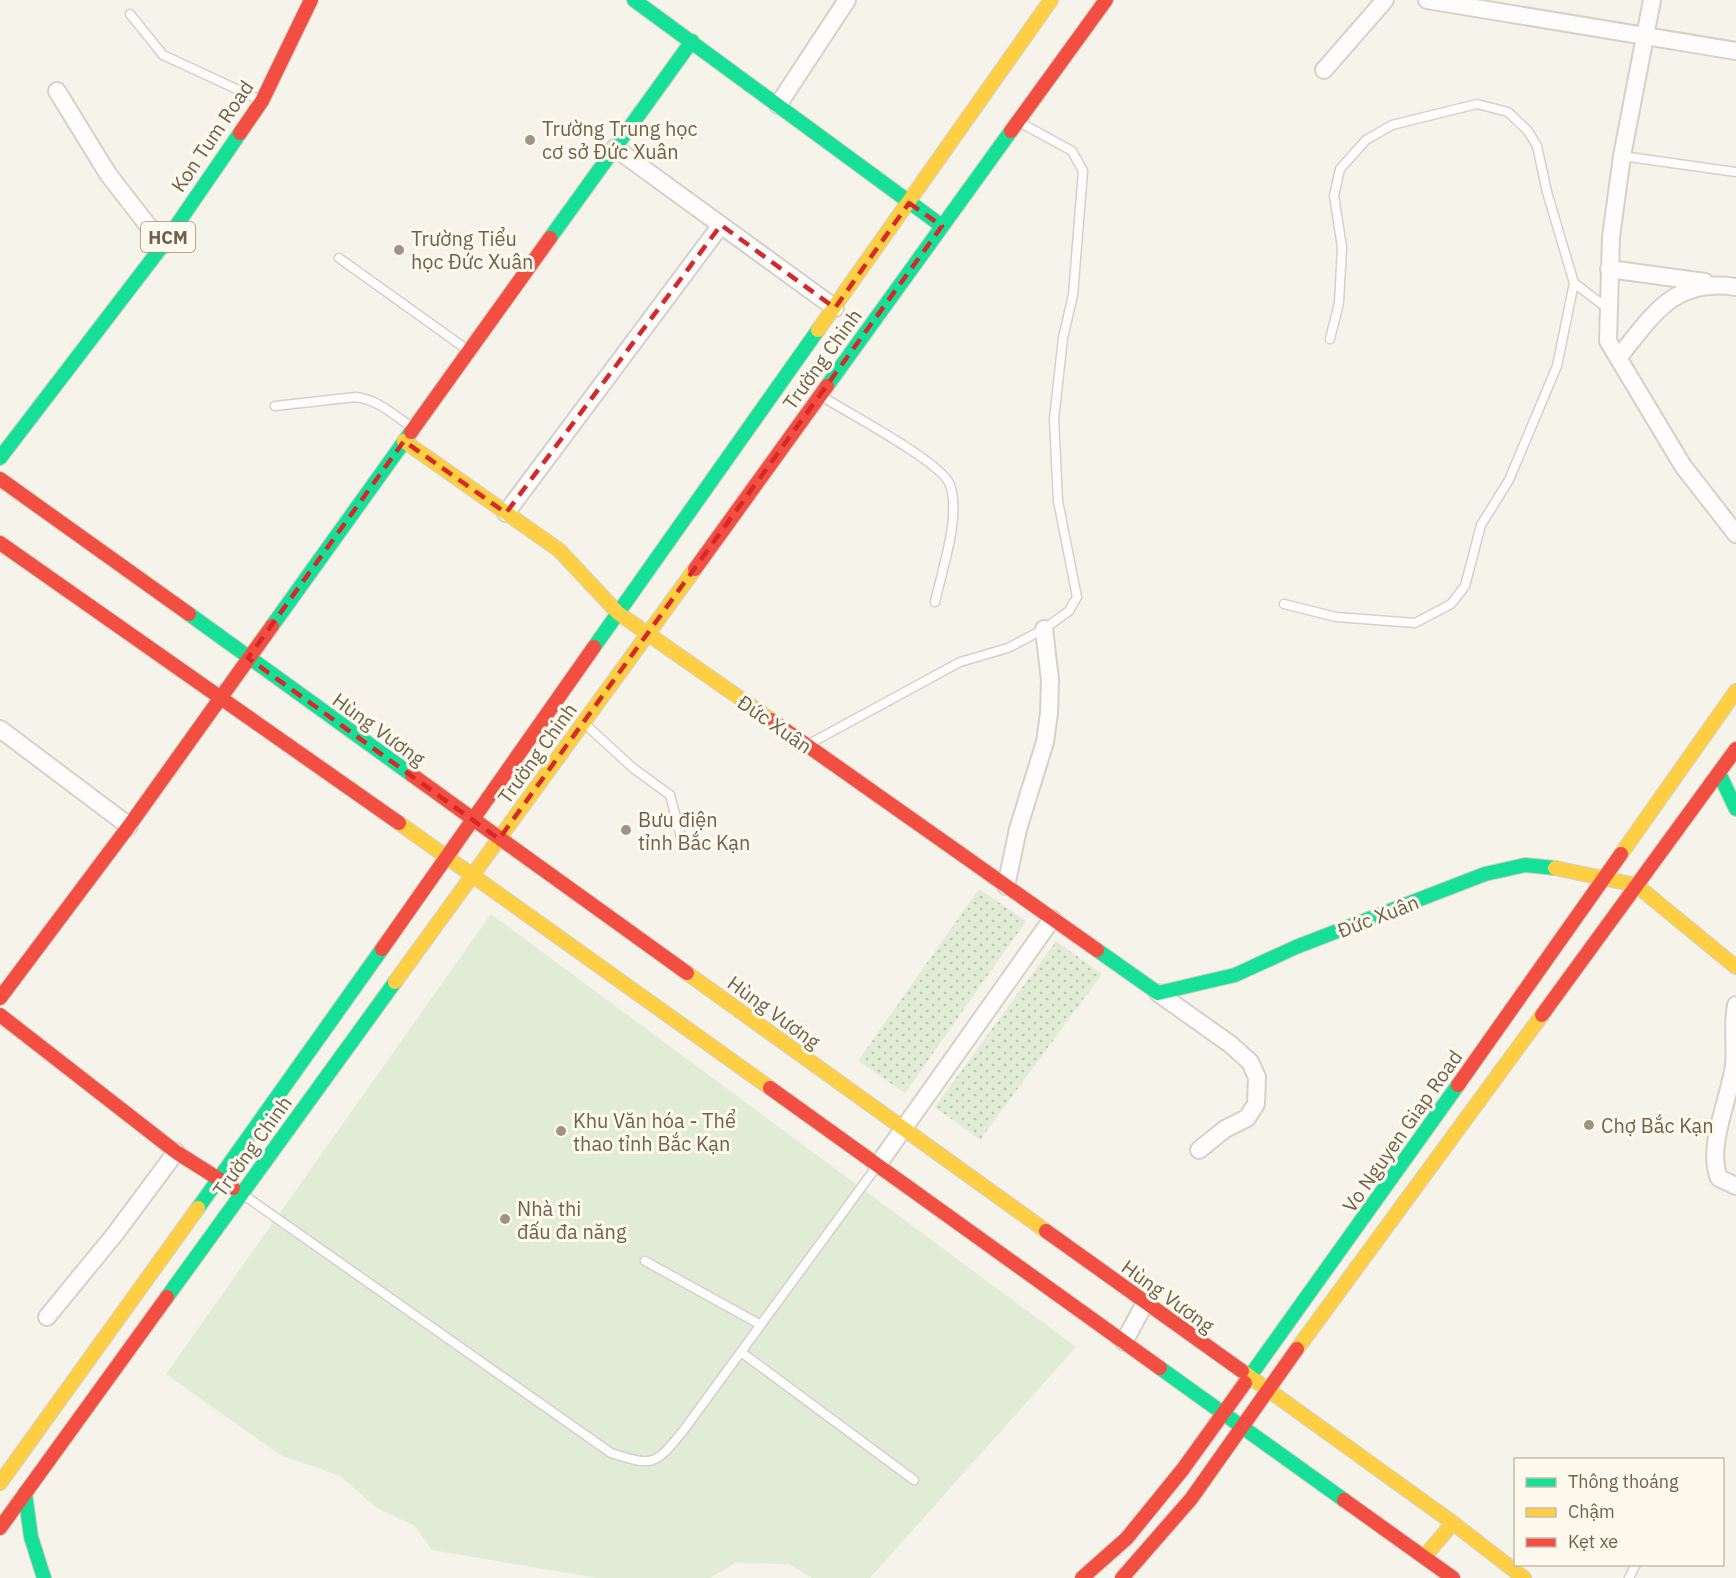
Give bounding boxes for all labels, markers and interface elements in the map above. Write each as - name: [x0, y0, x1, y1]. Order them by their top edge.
- street label: Kon Tum Road: [165, 75, 259, 197]
- place label: Trường Trung học cơ sở Đức Xuân: [542, 115, 698, 165]
- marker: Trường Trung học cơ sở Đức Xuân: [523, 133, 537, 147]
- road number: HCM: [141, 222, 195, 252]
- place label: Trường Tiểu học Đức Xuân: [411, 225, 533, 275]
- marker: Trường Tiểu học Đức Xuân: [392, 243, 406, 257]
- street label: Trường Chinh: [776, 303, 868, 415]
- street label: Hùng Vương: [327, 686, 431, 772]
- street label: Đức Xuân: [732, 689, 818, 759]
- street label: Trường Chinh: [491, 697, 583, 809]
- place label: Bưu điện tỉnh Bắc Kạn: [638, 806, 750, 856]
- marker: Bưu điện tỉnh Bắc Kạn: [619, 823, 633, 837]
- street label: Đức Xuân: [1333, 888, 1423, 944]
- street label: Hùng Vương: [722, 969, 826, 1055]
- street label: Vo Nguyen Giap Road: [1336, 1044, 1468, 1218]
- street label: Trường Chinh: [206, 1090, 298, 1202]
- place label: Khu Văn hóa - Thể thao tỉnh Bắc Kạn: [573, 1107, 736, 1157]
- place label: Chợ Bắc Kạn: [1601, 1112, 1714, 1139]
- marker: Chợ Bắc Kạn: [1582, 1118, 1596, 1132]
- marker: Khu Văn hóa - Thể thao tỉnh Bắc Kạn: [554, 1124, 568, 1138]
- place label: Nhà thi đấu đa năng: [517, 1195, 627, 1245]
- marker: Nhà thi đấu đa năng: [498, 1212, 512, 1226]
- street label: Hùng Vương: [1116, 1253, 1220, 1339]
- legend: [1514, 1458, 1724, 1566]
- text: Thông thoáng: [1568, 1470, 1679, 1493]
- text: Chậm: [1568, 1500, 1615, 1523]
- text: Kẹt xe: [1568, 1530, 1618, 1553]

